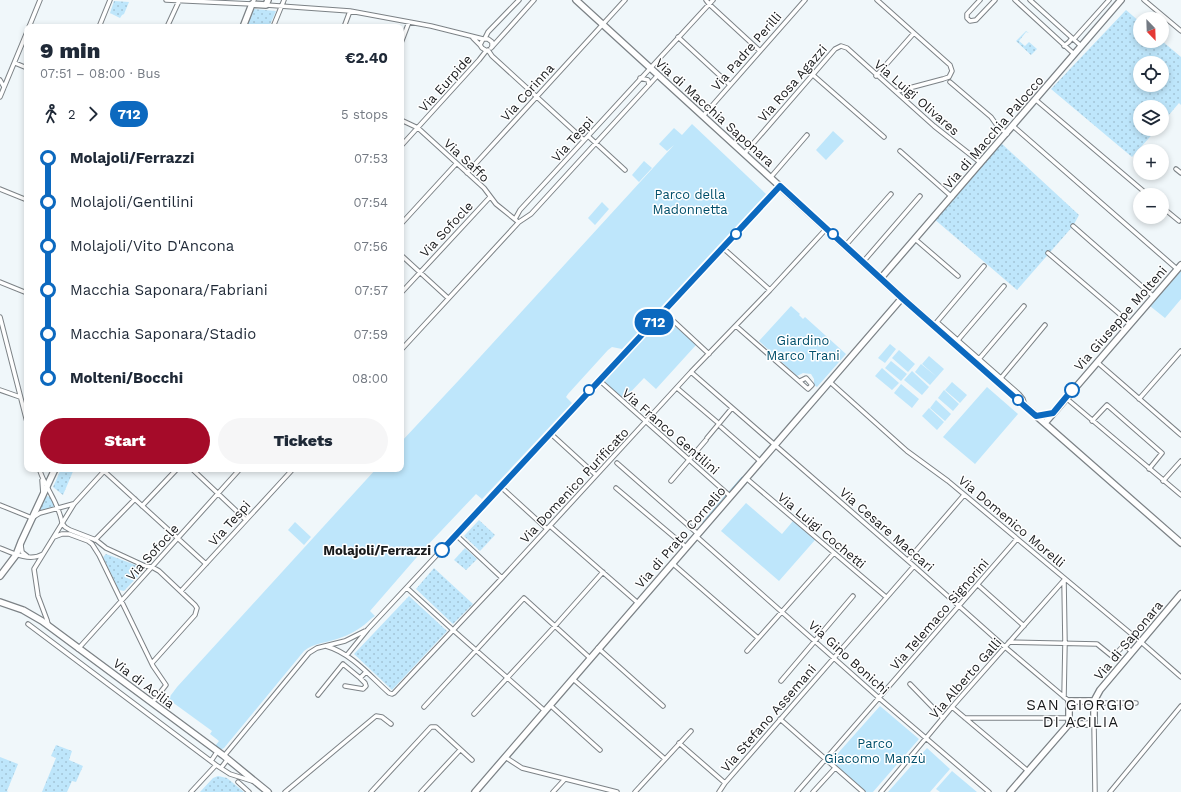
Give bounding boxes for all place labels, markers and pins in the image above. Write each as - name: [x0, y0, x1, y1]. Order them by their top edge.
- unlabelled marker: [730, 228, 742, 240]
- unlabelled marker: [827, 228, 839, 240]
- unlabelled marker: [1064, 382, 1080, 398]
- unlabelled marker: [583, 384, 595, 396]
- unlabelled marker: [1012, 394, 1024, 406]
- marker: Molajoli/Ferrazzi: [434, 542, 450, 558]
- place label: Molajoli/Ferrazzi: [323, 543, 431, 558]

